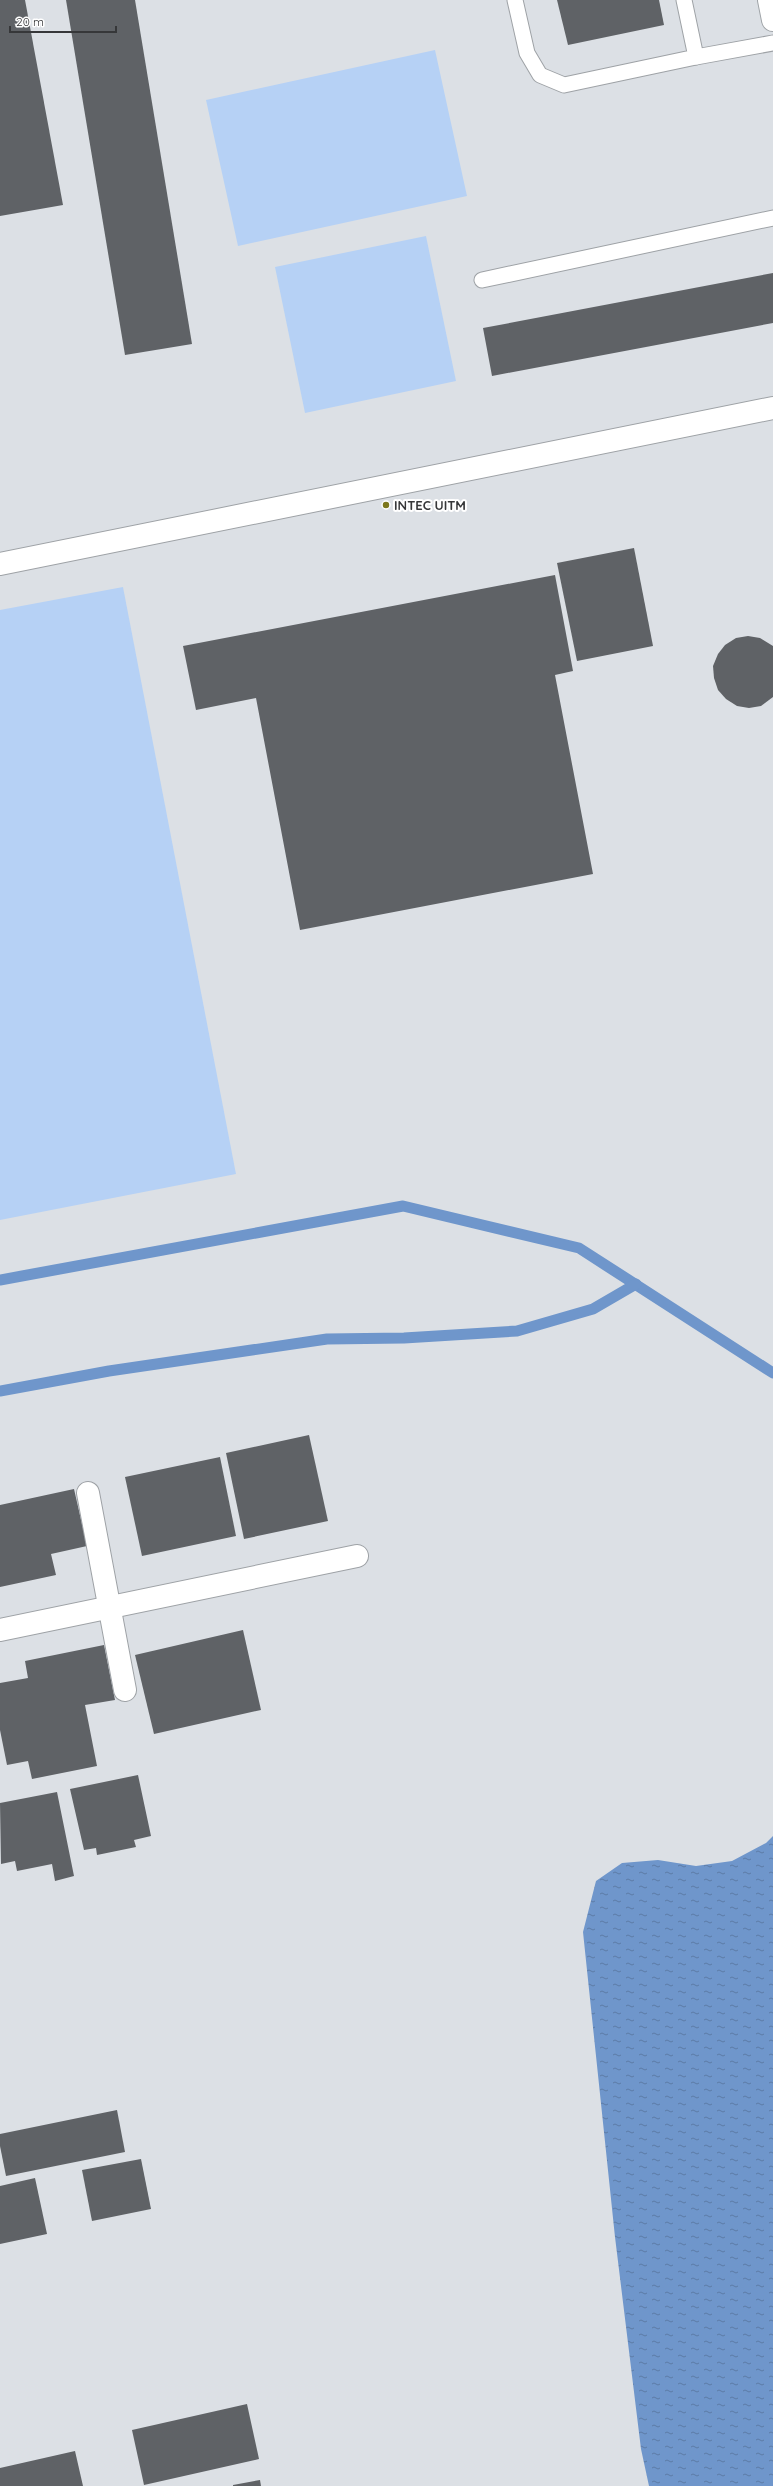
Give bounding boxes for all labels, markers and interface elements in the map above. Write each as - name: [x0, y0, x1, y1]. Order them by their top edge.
- scale bar: [10, 8, 116, 34]
- text: 20 m: [16, 14, 44, 29]
- place label: INTEC UITM: [394, 497, 466, 513]
- marker: INTEC UITM: [381, 500, 391, 510]

